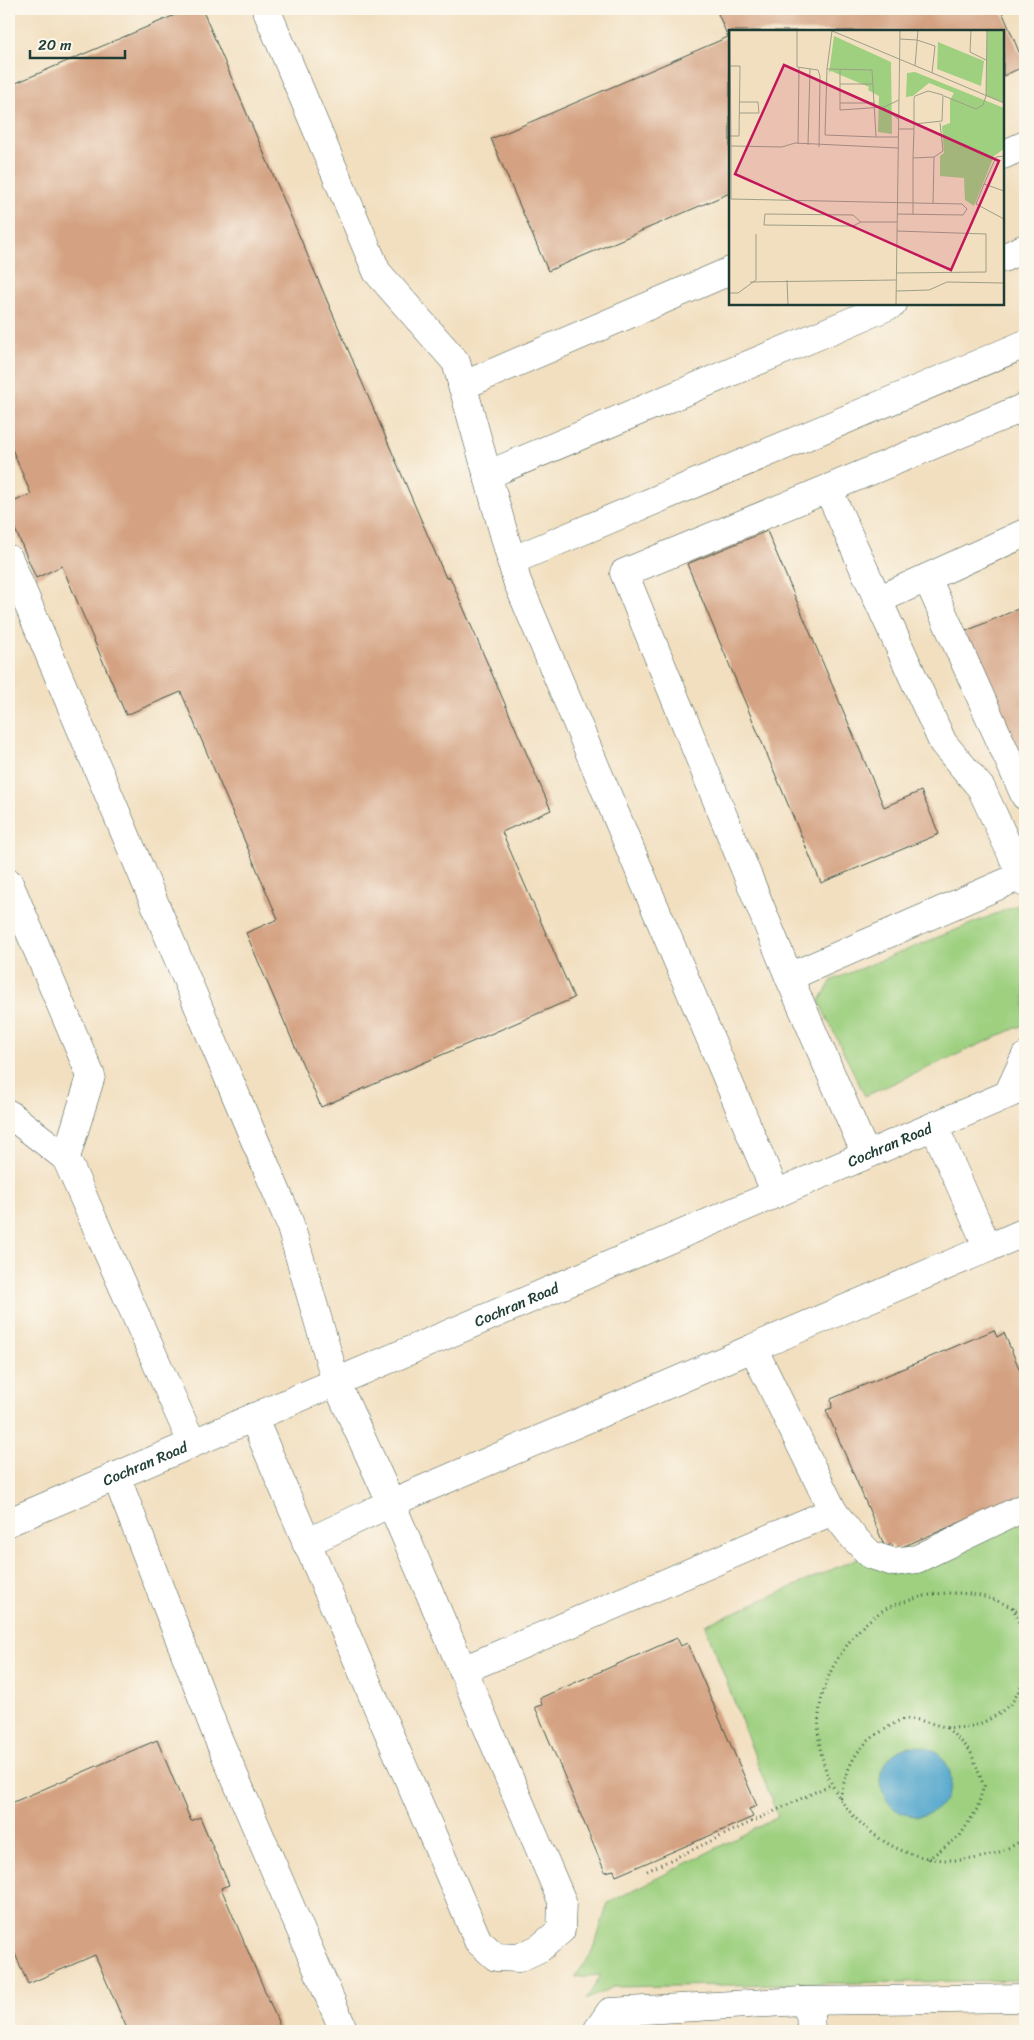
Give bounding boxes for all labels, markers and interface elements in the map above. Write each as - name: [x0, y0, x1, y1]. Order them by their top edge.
- scale bar: [30, 28, 125, 60]
- inset map: [729, 30, 1004, 305]
- text: 20 m: [38, 32, 72, 58]
- street label: Cochran Road: [843, 1115, 937, 1175]
- street label: Cochran Road: [470, 1275, 564, 1334]
- street label: Cochran Road: [99, 1434, 193, 1493]

